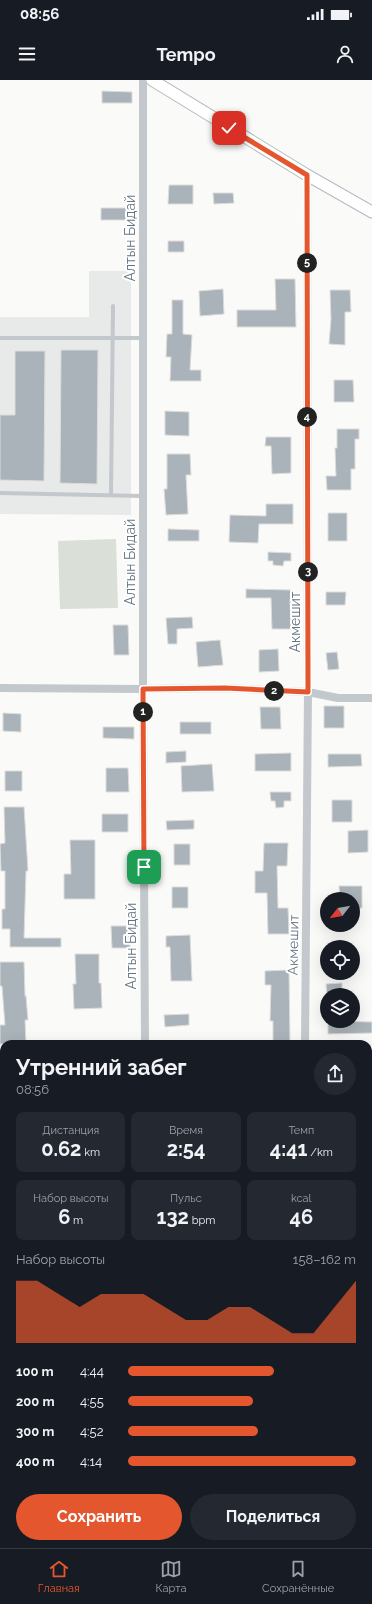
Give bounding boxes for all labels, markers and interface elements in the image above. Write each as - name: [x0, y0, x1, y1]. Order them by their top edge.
- text: 08:56: [20, 5, 59, 23]
- icon: menu: [16, 43, 38, 65]
- icon: person: [334, 43, 356, 65]
- text: Tempo: [156, 44, 216, 65]
- pin: [212, 111, 246, 145]
- icon: check: [218, 117, 240, 139]
- street label: Алтын Бидай: [122, 195, 138, 281]
- pin: 5: [297, 253, 317, 273]
- text: 5: [304, 256, 310, 269]
- pin: 4: [297, 407, 317, 427]
- text: 4: [304, 410, 310, 423]
- street label: Алтын Бидай: [122, 519, 138, 605]
- pin: 3: [298, 562, 318, 582]
- text: 3: [305, 565, 311, 578]
- street label: Акмешит: [287, 591, 303, 652]
- pin: 2: [264, 681, 284, 701]
- text: 2: [271, 684, 277, 697]
- pin: 1: [133, 702, 153, 722]
- text: 1: [140, 705, 146, 718]
- pin: [127, 850, 161, 884]
- icon: arrive: [133, 856, 155, 878]
- north arrow: [320, 892, 360, 932]
- map controls: [320, 892, 360, 1028]
- street label: Алтын Бидай: [123, 903, 139, 989]
- street label: Акмешит: [284, 914, 302, 976]
- button: locate: [320, 940, 360, 980]
- button: layers: [320, 988, 360, 1028]
- button: share: [314, 1053, 356, 1095]
- text: Утренний забег: [16, 1054, 187, 1080]
- text: 08:56: [16, 1082, 49, 1097]
- text: Дистанция: [42, 1124, 99, 1137]
- text: Время: [169, 1124, 203, 1137]
- text: Темп: [288, 1124, 314, 1137]
- text: 0.62: [41, 1137, 81, 1161]
- text: 2:54: [167, 1137, 205, 1161]
- text: 4:41: [270, 1137, 307, 1161]
- text: km: [81, 1146, 100, 1159]
- text: /km: [307, 1146, 333, 1159]
- text: Набор высоты: [33, 1192, 108, 1205]
- text: Пульс: [170, 1192, 202, 1205]
- text: kcal: [291, 1192, 312, 1205]
- text: 6: [58, 1205, 70, 1229]
- text: 132: [157, 1205, 189, 1229]
- text: 46: [290, 1205, 313, 1229]
- text: m: [70, 1214, 83, 1227]
- text: bpm: [189, 1214, 215, 1227]
- text: Набор высоты: [16, 1252, 105, 1267]
- text: 158–162 m: [293, 1252, 356, 1267]
- text: 100 m: [16, 1364, 54, 1379]
- text: 4:44: [80, 1364, 104, 1379]
- text: 200 m: [16, 1394, 55, 1409]
- text: 4:55: [80, 1394, 104, 1409]
- text: 300 m: [16, 1424, 54, 1439]
- text: 4:52: [80, 1424, 103, 1439]
- text: 400 m: [16, 1454, 55, 1469]
- text: 4:14: [80, 1454, 102, 1469]
- button: Сохранить: [16, 1494, 182, 1540]
- button: Поделиться: [190, 1494, 356, 1540]
- tab: Главная: [38, 1558, 80, 1595]
- tab: Карта: [155, 1558, 186, 1595]
- tab: Сохранённые: [262, 1558, 334, 1595]

